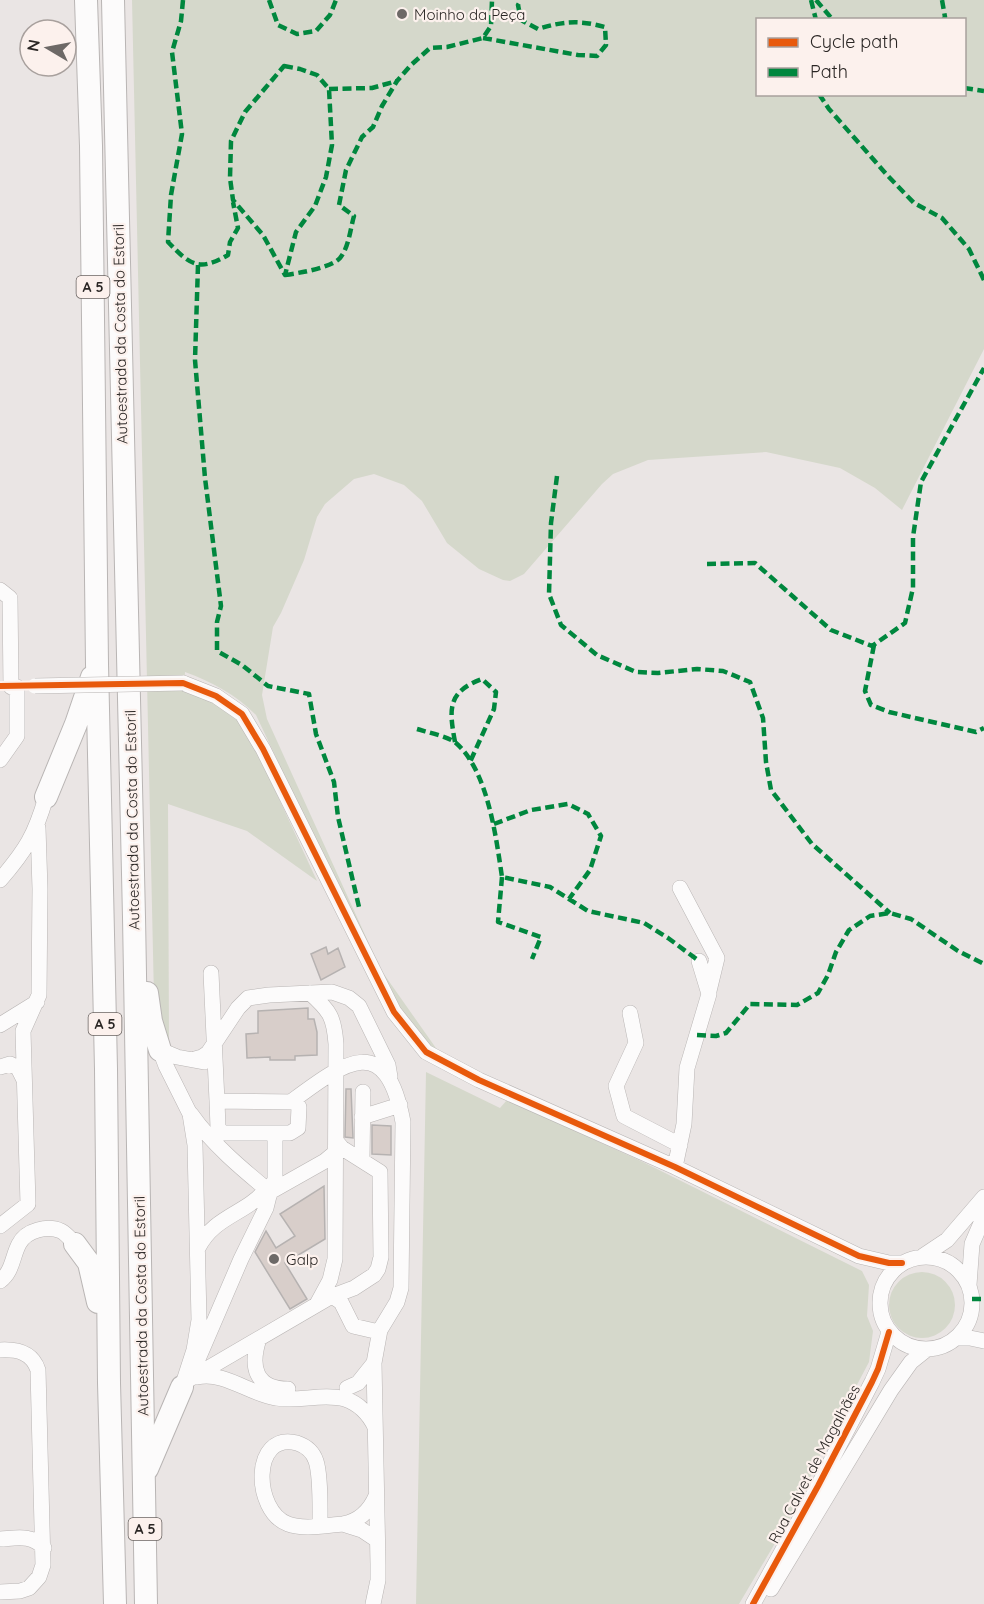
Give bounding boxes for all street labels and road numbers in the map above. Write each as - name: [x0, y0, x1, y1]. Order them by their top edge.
- street label: Autoestrada da Costa do Estoril: [109, 224, 131, 444]
- road number: A 5: [76, 276, 110, 298]
- street label: Autoestrada da Costa do Estoril: [121, 710, 143, 930]
- road number: A 5: [88, 1013, 122, 1035]
- street label: Autoestrada da Costa do Estoril: [130, 1196, 152, 1416]
- street label: Rua Calvet de Magalhães: [764, 1381, 864, 1547]
- road number: A 5: [128, 1518, 162, 1540]

